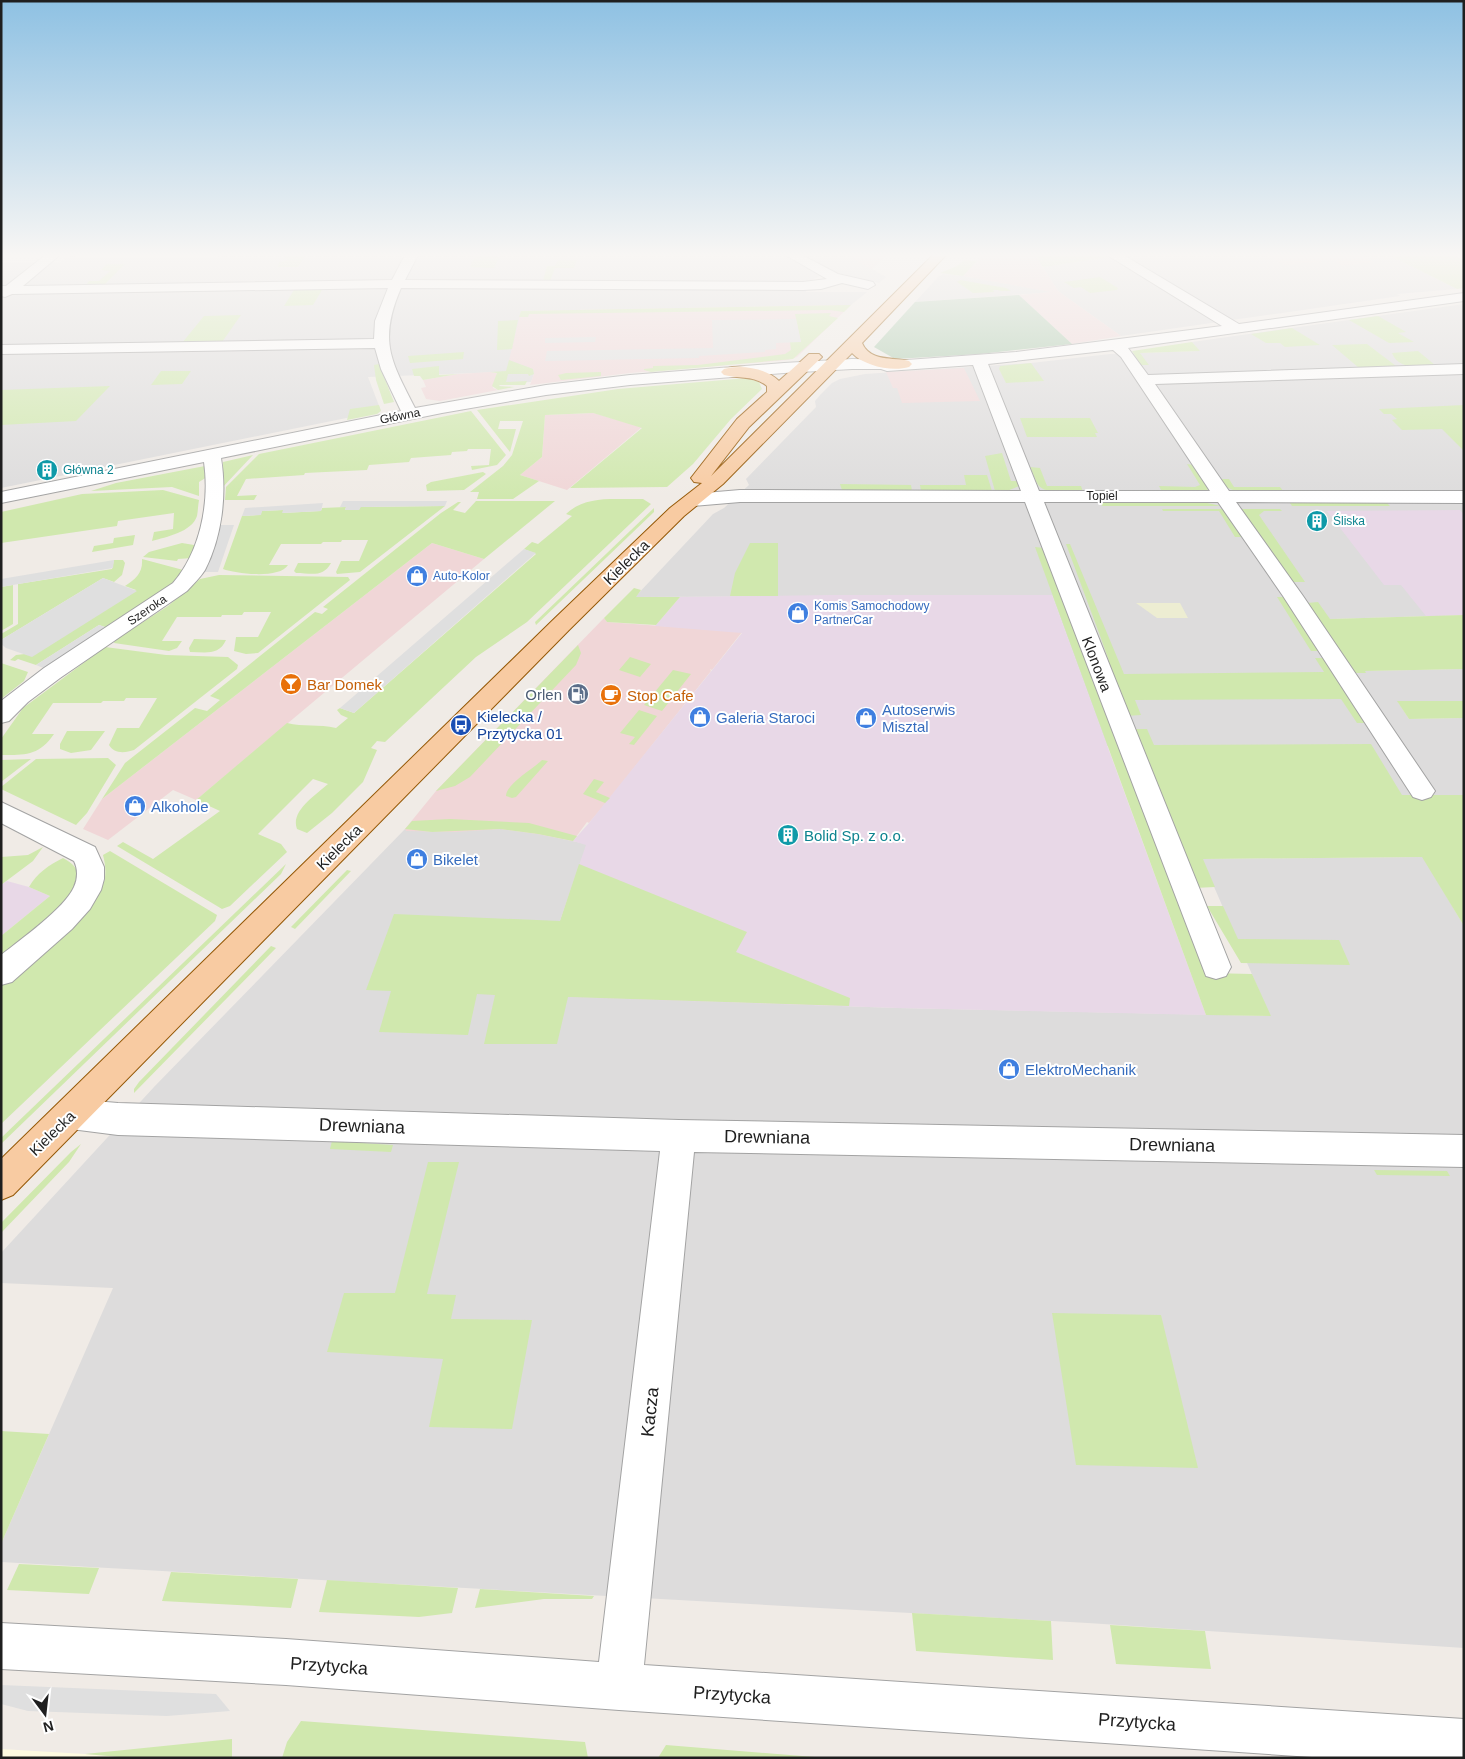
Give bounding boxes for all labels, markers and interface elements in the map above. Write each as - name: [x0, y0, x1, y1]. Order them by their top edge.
- street label: Główna: [379, 405, 422, 427]
- building icon: Główna 2: [35, 458, 59, 482]
- place label: Główna 2: [63, 463, 114, 477]
- street label: Topiel: [1086, 489, 1118, 503]
- building icon: Śliska: [1305, 509, 1329, 533]
- place label: Śliska: [1333, 513, 1365, 528]
- street label: Kielecka: [600, 536, 653, 588]
- shop icon: Auto-Kolor: [405, 564, 429, 588]
- place label: Auto-Kolor: [433, 569, 490, 583]
- street label: Szeroka: [125, 592, 169, 628]
- place label: Komis Samochodowy PartnerCar: [814, 599, 929, 627]
- shop icon: Komis Samochodowy PartnerCar: [786, 601, 810, 625]
- street label: Klonowa: [1079, 634, 1115, 695]
- bar icon: Bar Domek: [279, 672, 303, 696]
- place label: Bar Domek: [307, 676, 383, 693]
- fuel station icon: Orlen: [566, 682, 590, 706]
- cafe icon: Stop Cafe: [599, 683, 623, 707]
- place label: Orlen: [525, 686, 562, 703]
- place label: Stop Cafe: [627, 687, 694, 704]
- place label: Autoserwis Misztal: [882, 701, 955, 735]
- shop icon: Galeria Staroci: [688, 705, 712, 729]
- shop icon: Autoserwis Misztal: [854, 706, 878, 730]
- place label: Kielecka / Przytycka 01: [477, 708, 563, 742]
- place label: Galeria Staroci: [716, 709, 815, 726]
- bus stop icon: Kielecka / Przytycka 01: [449, 713, 473, 737]
- shop icon: Alkohole: [123, 794, 147, 818]
- place label: Alkohole: [151, 798, 209, 815]
- street label: Kielecka: [313, 820, 366, 873]
- building icon: Bolid Sp. z o.o.: [776, 823, 800, 847]
- place label: Bolid Sp. z o.o.: [804, 827, 905, 844]
- shop icon: Bikelet: [405, 847, 429, 871]
- place label: Bikelet: [433, 851, 479, 868]
- shop icon: ElektroMechanik: [997, 1057, 1021, 1081]
- place label: ElektroMechanik: [1025, 1061, 1136, 1078]
- street label: Kielecka: [26, 1107, 79, 1159]
- street label: Drewniana: [319, 1115, 406, 1138]
- street label: Drewniana: [724, 1126, 811, 1148]
- street label: Drewniana: [1129, 1134, 1216, 1156]
- street label: Kacza: [637, 1385, 663, 1438]
- street label: Przytycka: [289, 1653, 370, 1679]
- street label: Przytycka: [692, 1682, 773, 1708]
- north arrow: [20, 1689, 70, 1739]
- street label: Przytycka: [1097, 1709, 1178, 1735]
- text: N: [41, 1718, 55, 1736]

